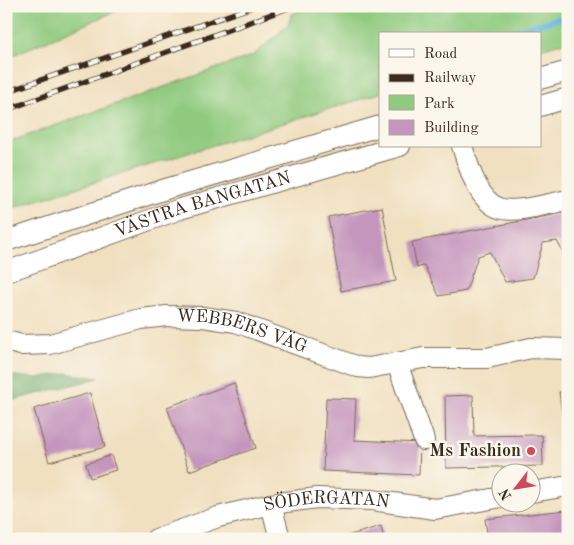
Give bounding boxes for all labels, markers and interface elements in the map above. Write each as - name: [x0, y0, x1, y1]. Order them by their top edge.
- legend: [379, 32, 542, 148]
- text: Road: [424, 47, 458, 62]
- text: Railway: [424, 71, 477, 86]
- text: Park: [424, 97, 455, 112]
- text: Building: [424, 121, 479, 136]
- street label: VÄSTRA BANGATAN: [112, 169, 293, 241]
- street label: WEBBERS VÄG: [176, 307, 310, 356]
- place label: Ms Fashion: [429, 442, 521, 460]
- marker: Ms Fashion: [525, 445, 537, 457]
- north arrow: [492, 462, 542, 512]
- text: N: [497, 486, 514, 502]
- street label: SÖDERGATAN: [261, 489, 391, 515]

